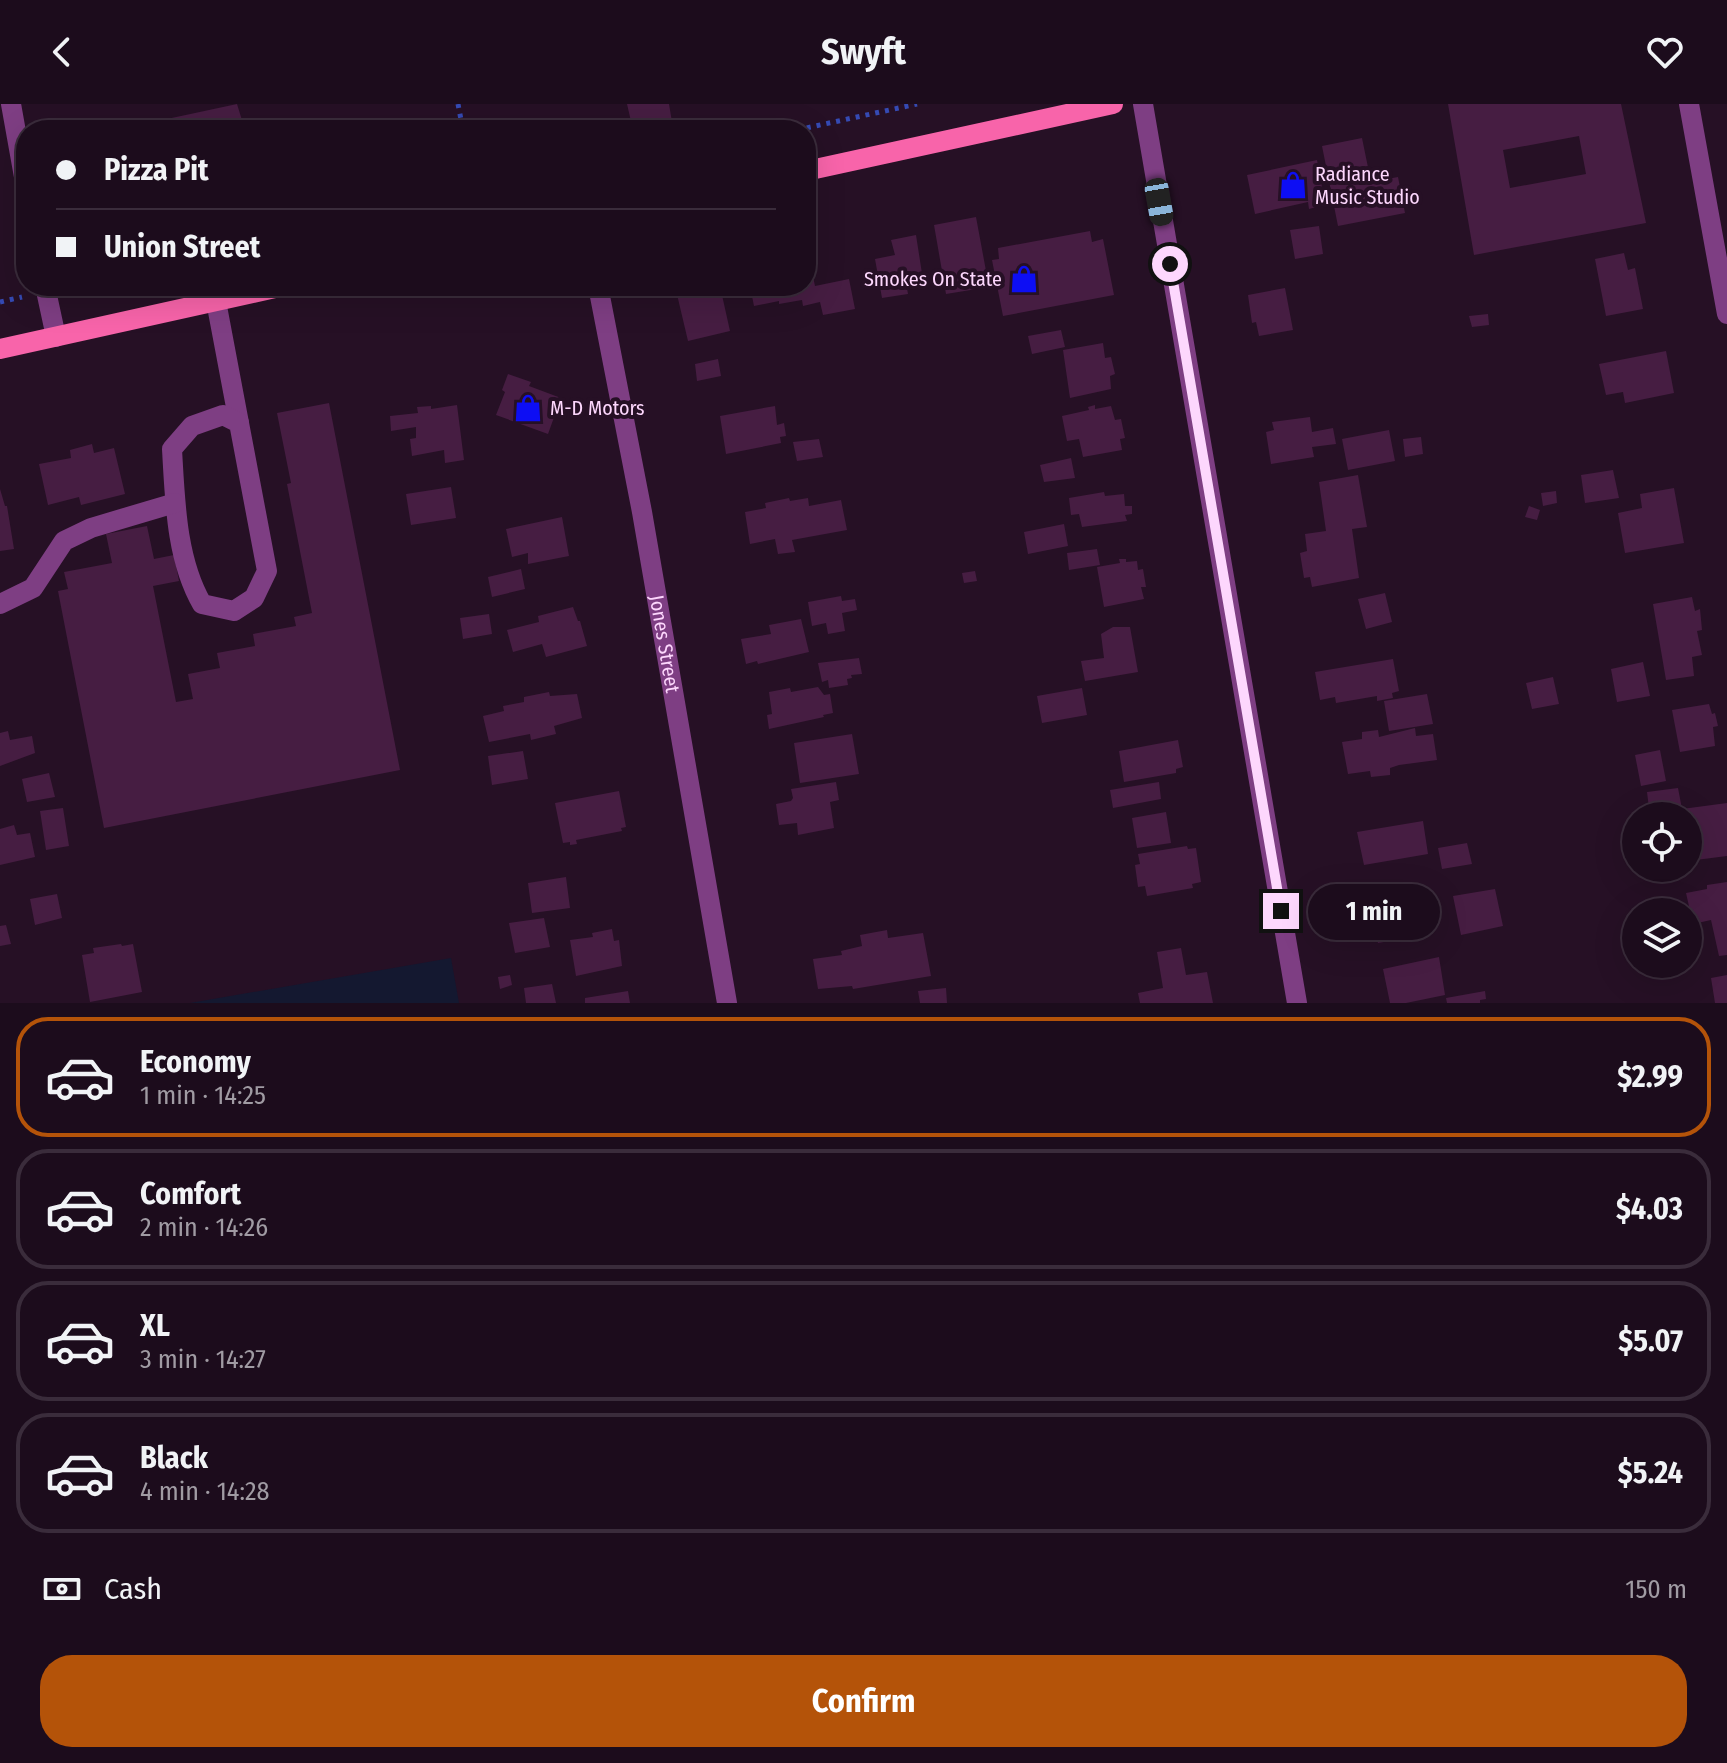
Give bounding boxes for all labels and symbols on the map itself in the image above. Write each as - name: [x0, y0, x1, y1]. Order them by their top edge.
- place label: Radiance Music Studio: [1315, 162, 1420, 209]
- shop icon: Radiance Music Studio: [1278, 170, 1308, 200]
- car: [1143, 176, 1175, 228]
- route start: [1152, 246, 1188, 282]
- shop icon: Smokes On State: [1009, 264, 1039, 294]
- place label: Smokes On State: [864, 267, 1002, 291]
- shop icon: M-D Motors: [513, 393, 543, 423]
- place label: M-D Motors: [550, 396, 645, 420]
- street label: Jones Street: [645, 593, 685, 695]
- callout: 1 min: [1309, 883, 1441, 939]
- route end: [1263, 893, 1299, 929]

